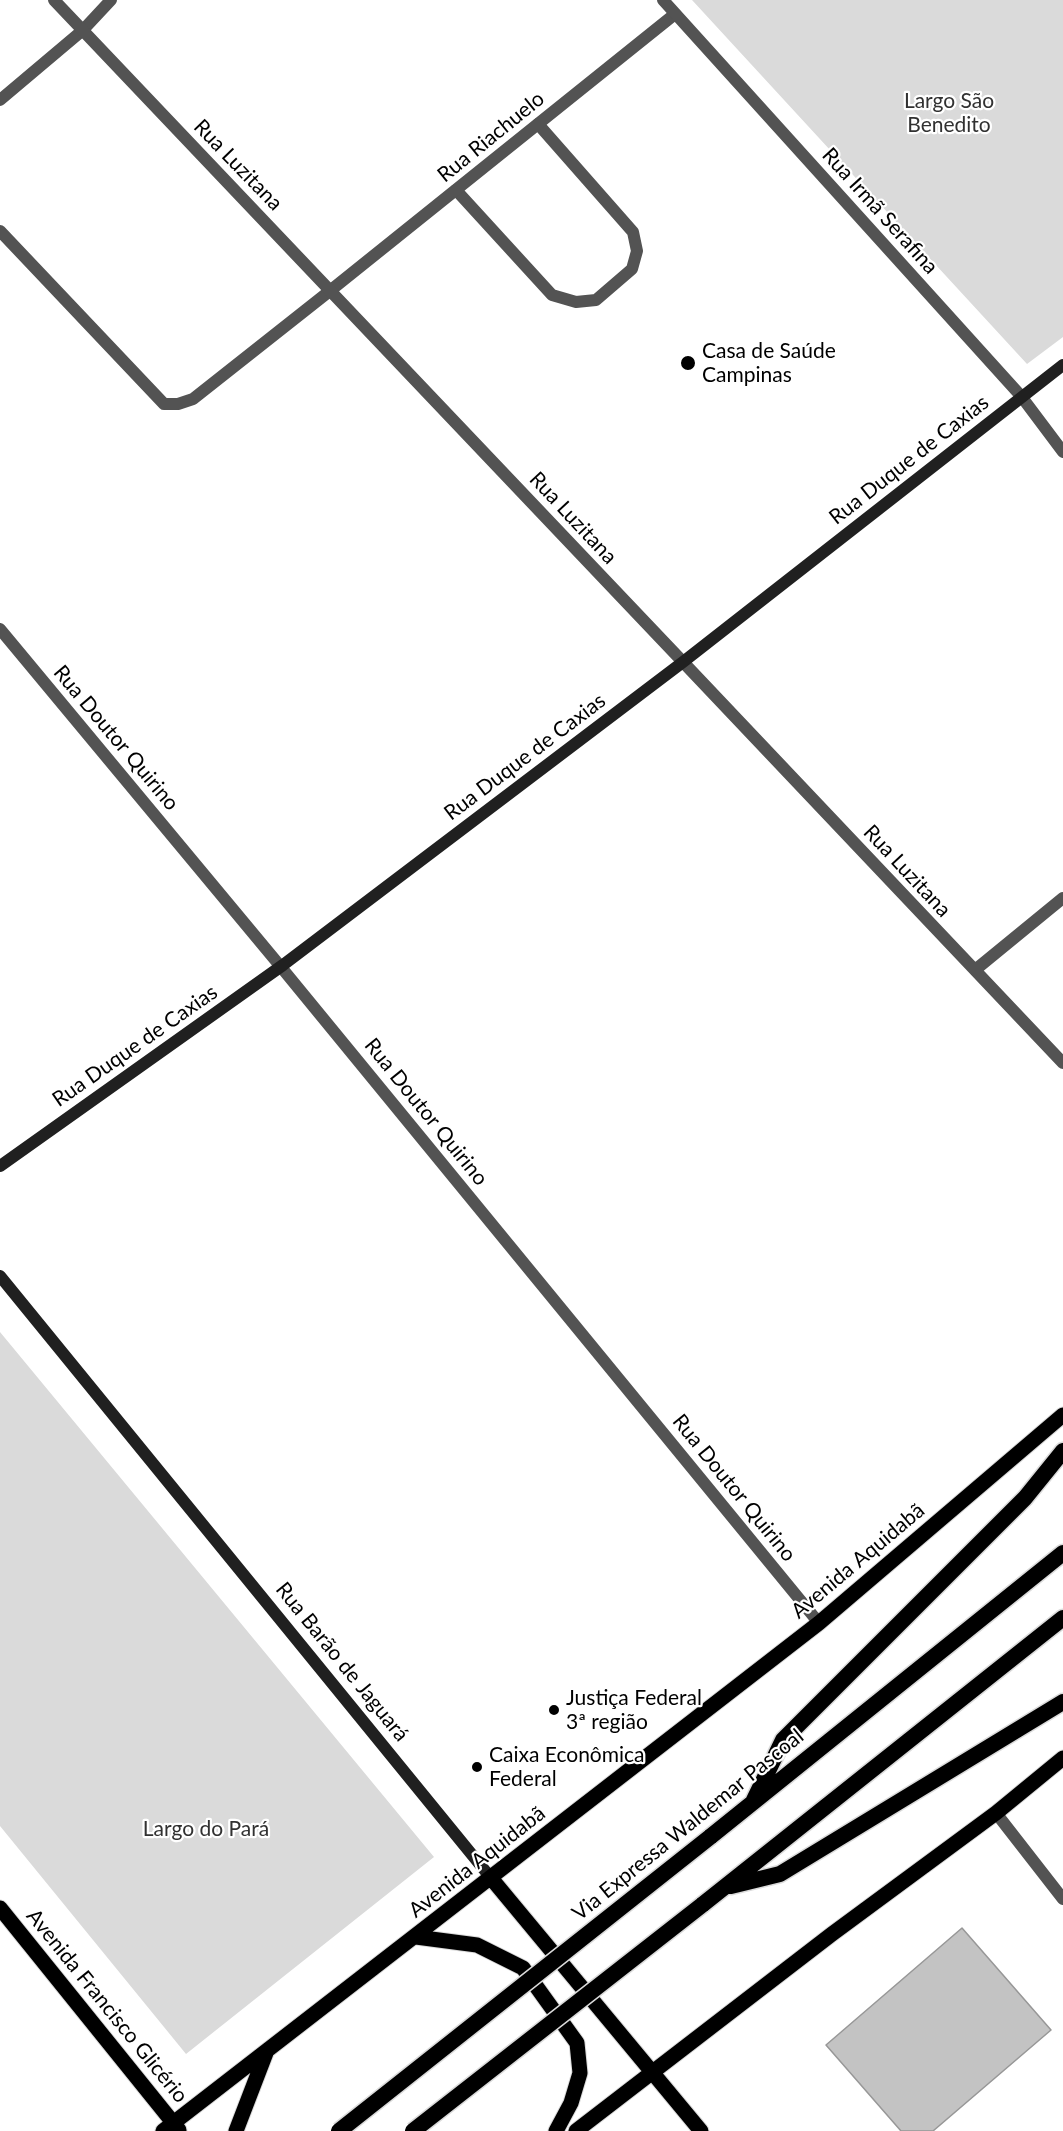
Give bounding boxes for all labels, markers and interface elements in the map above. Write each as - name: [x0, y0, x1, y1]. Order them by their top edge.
- street label: Rua Riachuelo: [433, 86, 549, 188]
- park label: Largo São Benedito: [904, 88, 994, 138]
- street label: Rua Luzitana: [188, 114, 288, 216]
- street label: Rua Irmã Serafina: [817, 143, 943, 279]
- place label: Casa de Saúde Campinas: [702, 338, 836, 388]
- marker: Casa de Saúde Campinas: [679, 354, 697, 372]
- street label: Rua Duque de Caxias: [824, 390, 994, 530]
- street label: Rua Luzitana: [524, 467, 622, 569]
- street label: Rua Doutor Quirino: [48, 660, 184, 816]
- street label: Rua Duque de Caxias: [439, 688, 611, 826]
- street label: Rua Luzitana: [858, 820, 956, 922]
- street label: Rua Duque de Caxias: [48, 980, 222, 1112]
- street label: Rua Doutor Quirino: [359, 1033, 493, 1191]
- street label: Rua Doutor Quirino: [667, 1409, 801, 1567]
- street label: Avenida Aquidabã: [786, 1498, 930, 1624]
- street label: Rua Barão de Jaguará: [270, 1577, 414, 1747]
- place label: Justiça Federal 3ª região: [566, 1685, 702, 1735]
- marker: Justiça Federal 3ª região: [547, 1703, 561, 1717]
- street label: Via Expressa Waldemar Pascoal: [567, 1724, 809, 1926]
- place label: Caixa Econômica Federal: [489, 1742, 645, 1792]
- marker: Caixa Econômica Federal: [470, 1760, 484, 1774]
- street label: Avenida Aquidabã: [404, 1801, 550, 1923]
- park label: Largo do Pará: [143, 1816, 269, 1842]
- street label: Avenida Francisco Glicério: [21, 1904, 193, 2108]

